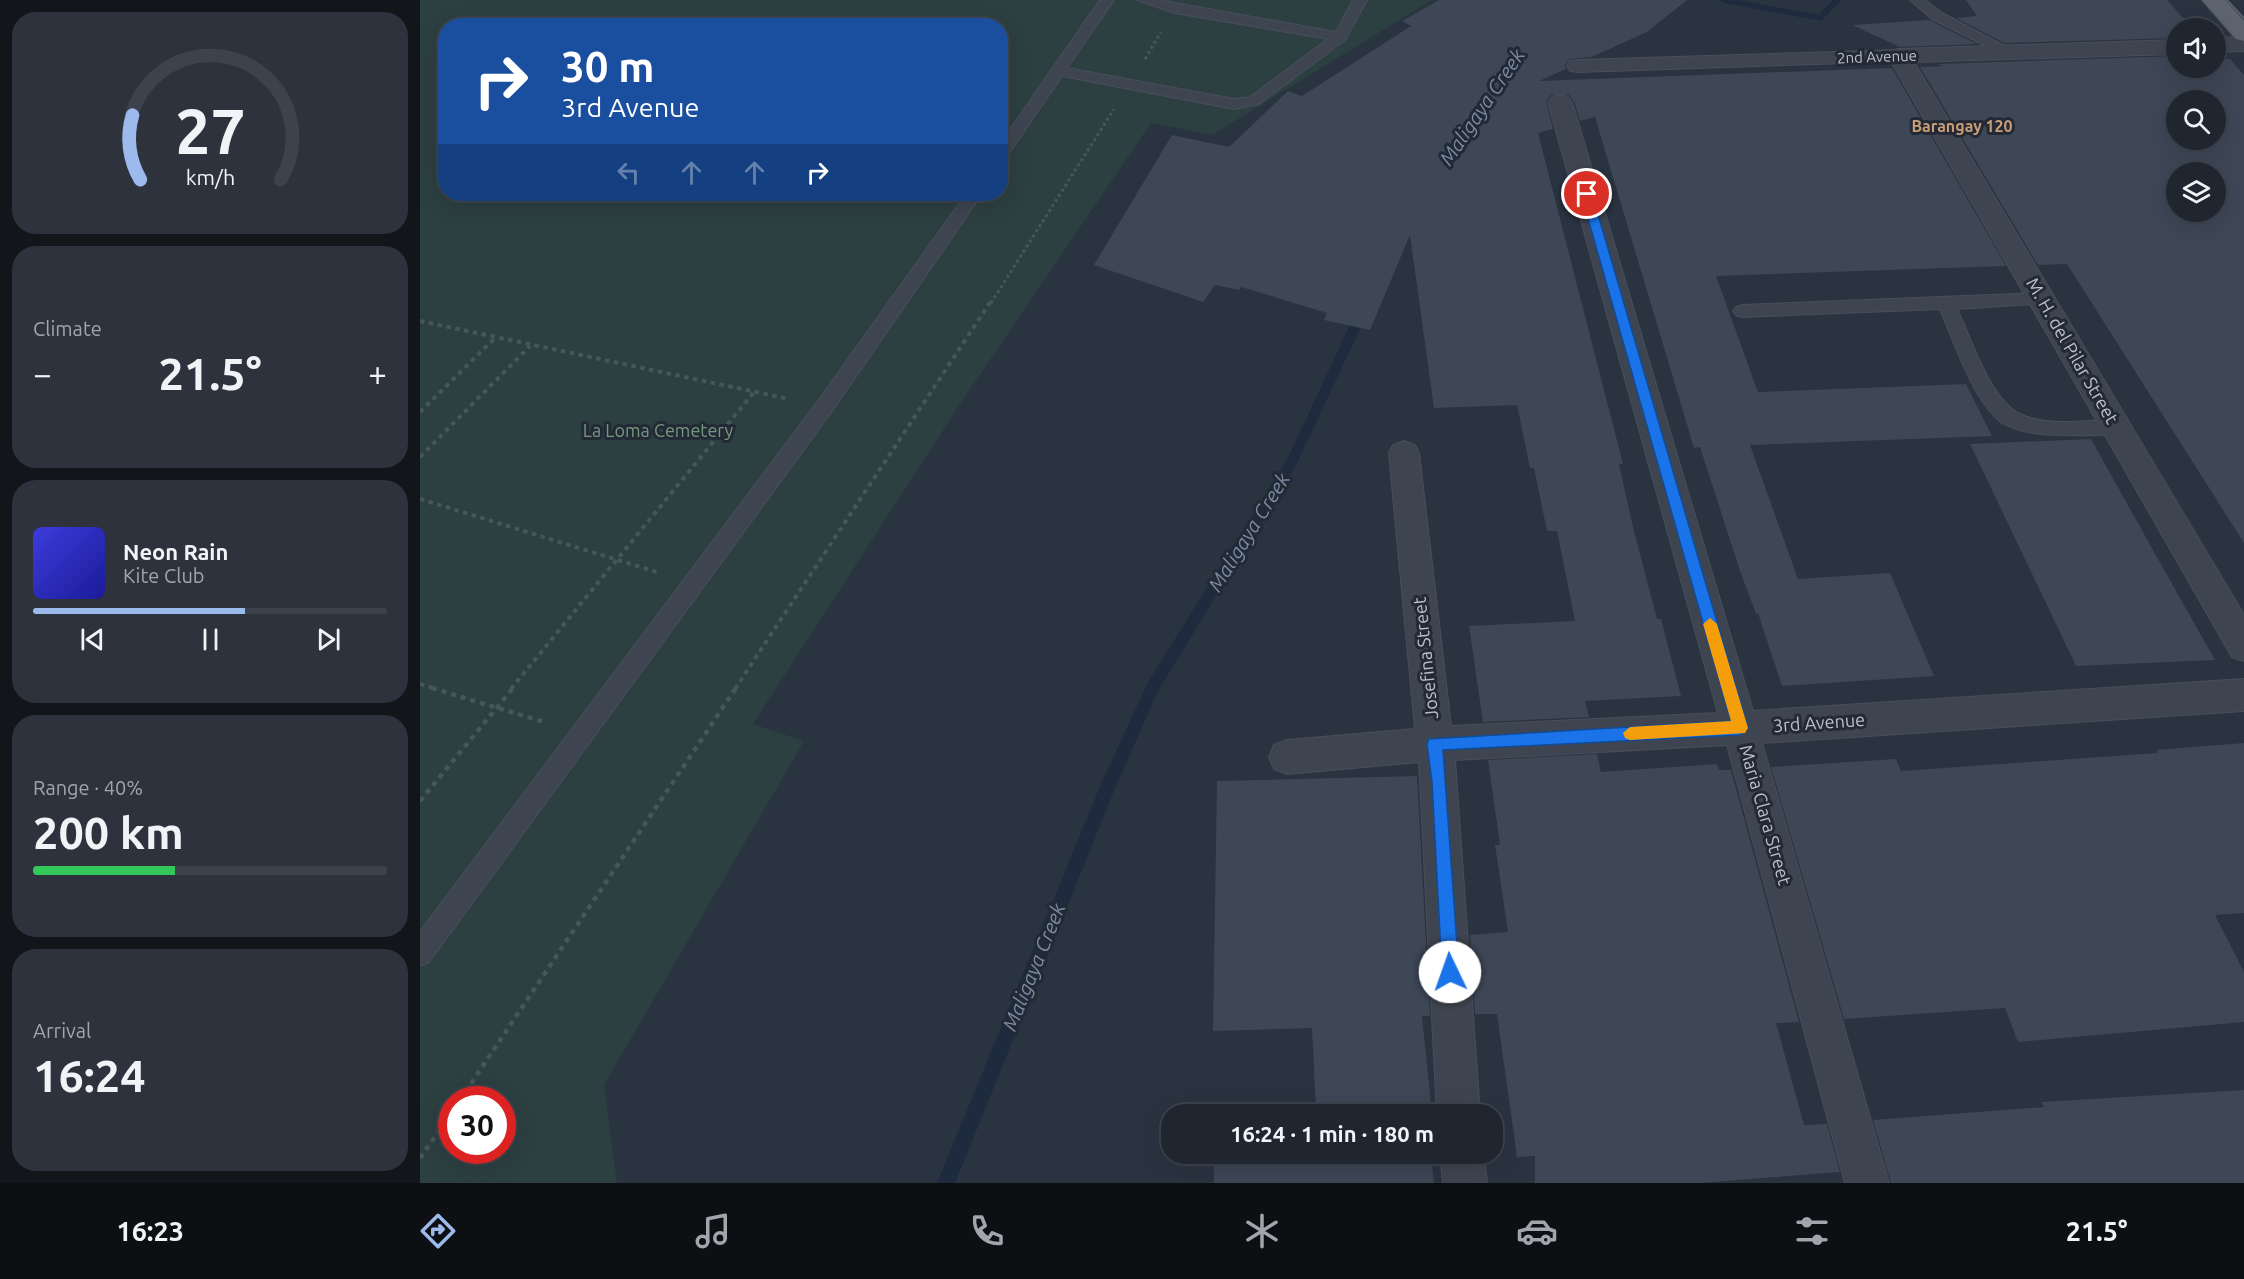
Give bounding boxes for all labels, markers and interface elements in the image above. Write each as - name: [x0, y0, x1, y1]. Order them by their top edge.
- map controls: [2166, 18, 2226, 222]
- button: sound: [2166, 18, 2226, 78]
- icon: right: [462, 42, 540, 120]
- text: 30 m: [561, 43, 655, 90]
- water label: Maligaya Creek: [1434, 44, 1529, 169]
- street label: 2nd Avenue: [1837, 47, 1917, 66]
- button: search: [2166, 90, 2226, 150]
- text: 3rd Avenue: [561, 92, 699, 122]
- text: 27: [175, 96, 245, 166]
- district label: Barangay 120: [1911, 117, 2013, 135]
- icon: left: [612, 156, 645, 189]
- icon: ahead: [675, 156, 708, 189]
- icon: ahead: [738, 156, 771, 189]
- icon: right: [801, 156, 834, 189]
- button: layers: [2166, 162, 2226, 222]
- text: km/h: [185, 165, 235, 189]
- pin: [1561, 168, 1612, 219]
- icon: arrive: [1570, 177, 1603, 210]
- street label: M. H. del Pilar Street: [2023, 274, 2123, 427]
- text: Climate: [33, 317, 102, 340]
- text: 21.5°: [158, 348, 262, 399]
- text: −: [33, 355, 52, 392]
- text: +: [368, 355, 387, 392]
- park label: La Loma Cemetery: [583, 420, 734, 440]
- water label: Maligaya Creek: [1203, 468, 1295, 595]
- text: Neon Rain: [123, 539, 228, 564]
- text: Kite Club: [123, 564, 205, 587]
- street label: Josefina Street: [1409, 596, 1441, 720]
- icon: previous: [76, 623, 109, 656]
- icon: pause: [194, 623, 227, 656]
- icon: next: [312, 623, 345, 656]
- street label: 3rd Avenue: [1772, 709, 1866, 735]
- street label: Maria Clara Street: [1736, 742, 1796, 887]
- text: Range · 40%: [33, 776, 143, 799]
- text: 200 km: [33, 807, 184, 858]
- water label: Maligaya Creek: [998, 899, 1070, 1034]
- position arrow: [1418, 940, 1482, 1004]
- text: Arrival: [33, 1019, 91, 1042]
- text: 16:24: [33, 1050, 146, 1101]
- speed limit sign: 30: [438, 1086, 516, 1164]
- text: 16:24 · 1 min · 180 m: [1230, 1121, 1434, 1146]
- icon: directions: [417, 1210, 459, 1252]
- icon: music: [692, 1210, 734, 1252]
- icon: phone: [966, 1210, 1008, 1252]
- icon: climate: [1241, 1210, 1283, 1252]
- icon: car: [1516, 1210, 1558, 1252]
- icon: filters: [1791, 1210, 1833, 1252]
- text: 16:23: [116, 1216, 184, 1246]
- text: 21.5°: [2066, 1216, 2128, 1246]

